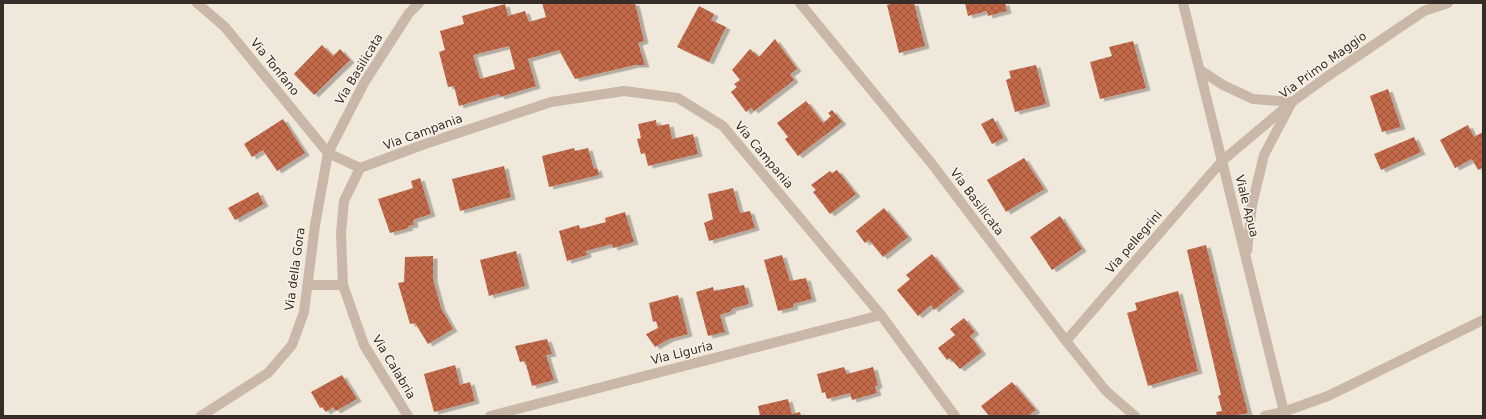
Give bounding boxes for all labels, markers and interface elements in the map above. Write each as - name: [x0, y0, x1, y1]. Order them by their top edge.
- street label: Via Primo Maggio: [1277, 29, 1369, 101]
- street label: Via Basilicata: [332, 31, 386, 107]
- street label: Via Tonfano: [248, 36, 302, 98]
- street label: Via Campania: [382, 111, 464, 153]
- street label: Via Campania: [732, 119, 796, 191]
- street label: Via Basilicata: [947, 166, 1007, 238]
- street label: Viale Apua: [1232, 173, 1262, 239]
- street label: Via pellegrini: [1103, 208, 1165, 276]
- street label: Via della Gora: [282, 226, 308, 312]
- street label: Via Calabria: [369, 332, 419, 402]
- street label: Via Liguria: [650, 339, 714, 367]

